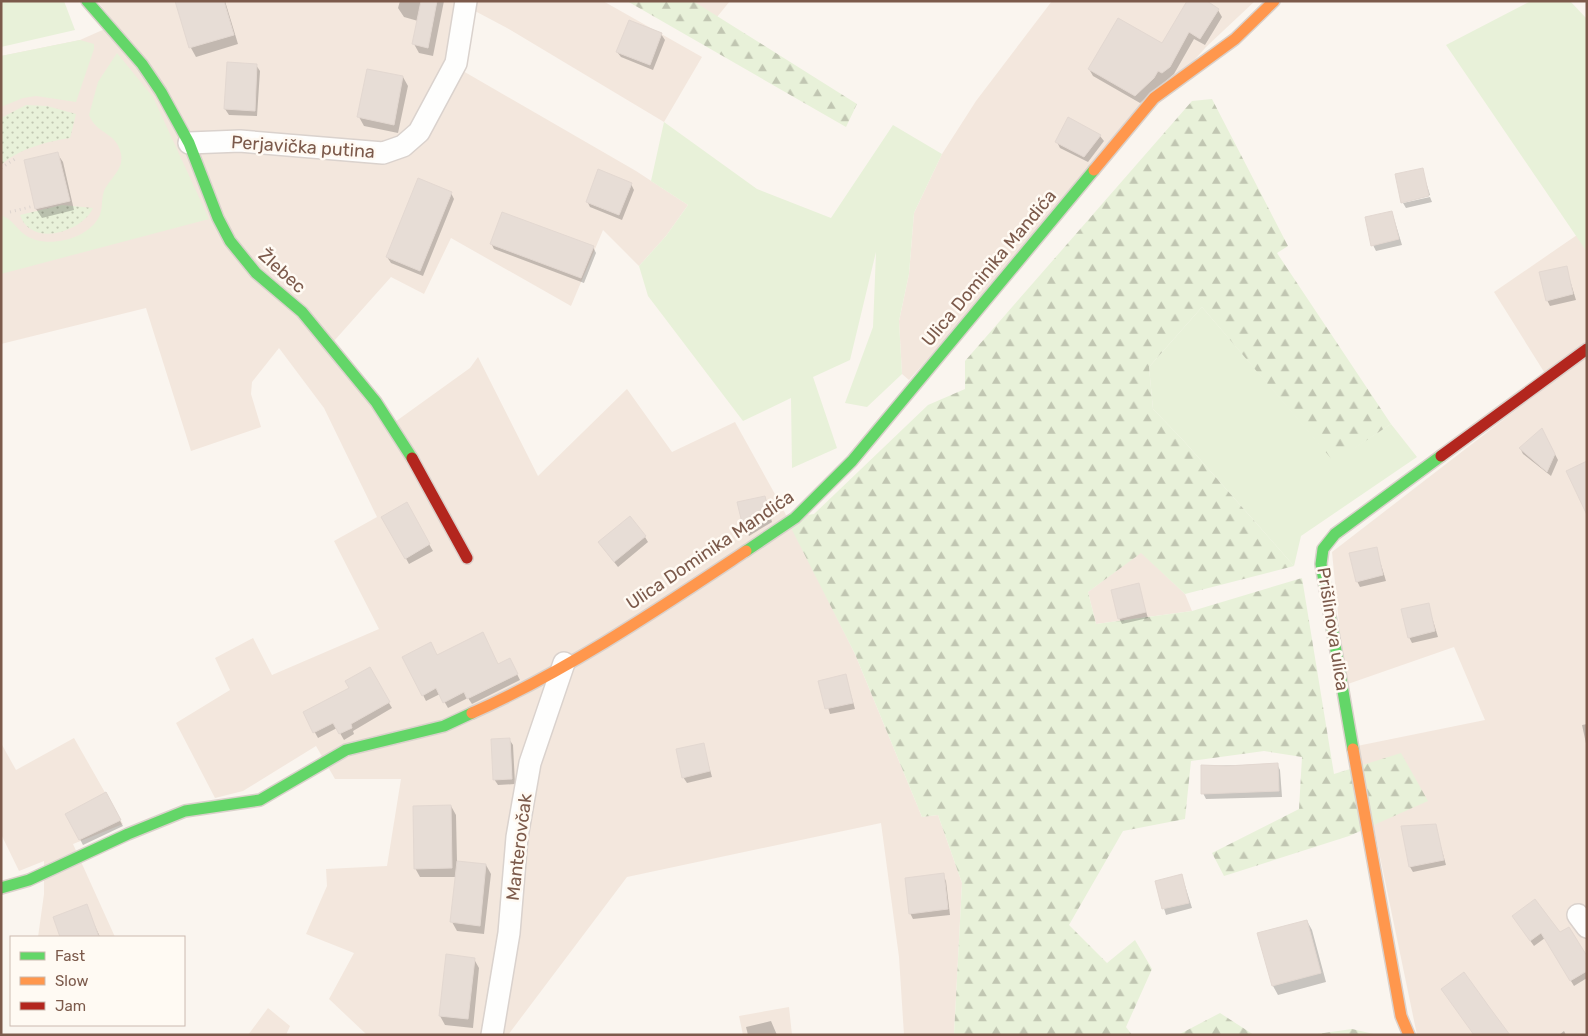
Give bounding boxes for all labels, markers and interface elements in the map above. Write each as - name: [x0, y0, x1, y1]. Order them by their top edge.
- street label: Perjavička putina: [230, 131, 376, 163]
- street label: Ulica Dominika Mandića: [917, 185, 1061, 351]
- street label: Žlebec: [254, 244, 310, 298]
- street label: Ulica Dominika Mandića: [622, 486, 798, 614]
- street label: Prišlinova ulica: [1312, 566, 1354, 692]
- street label: Manterovčak: [502, 792, 537, 902]
- legend: [10, 936, 185, 1026]
- text: Fast: [55, 947, 85, 965]
- text: Slow: [55, 972, 88, 990]
- text: Jam: [55, 997, 86, 1015]

